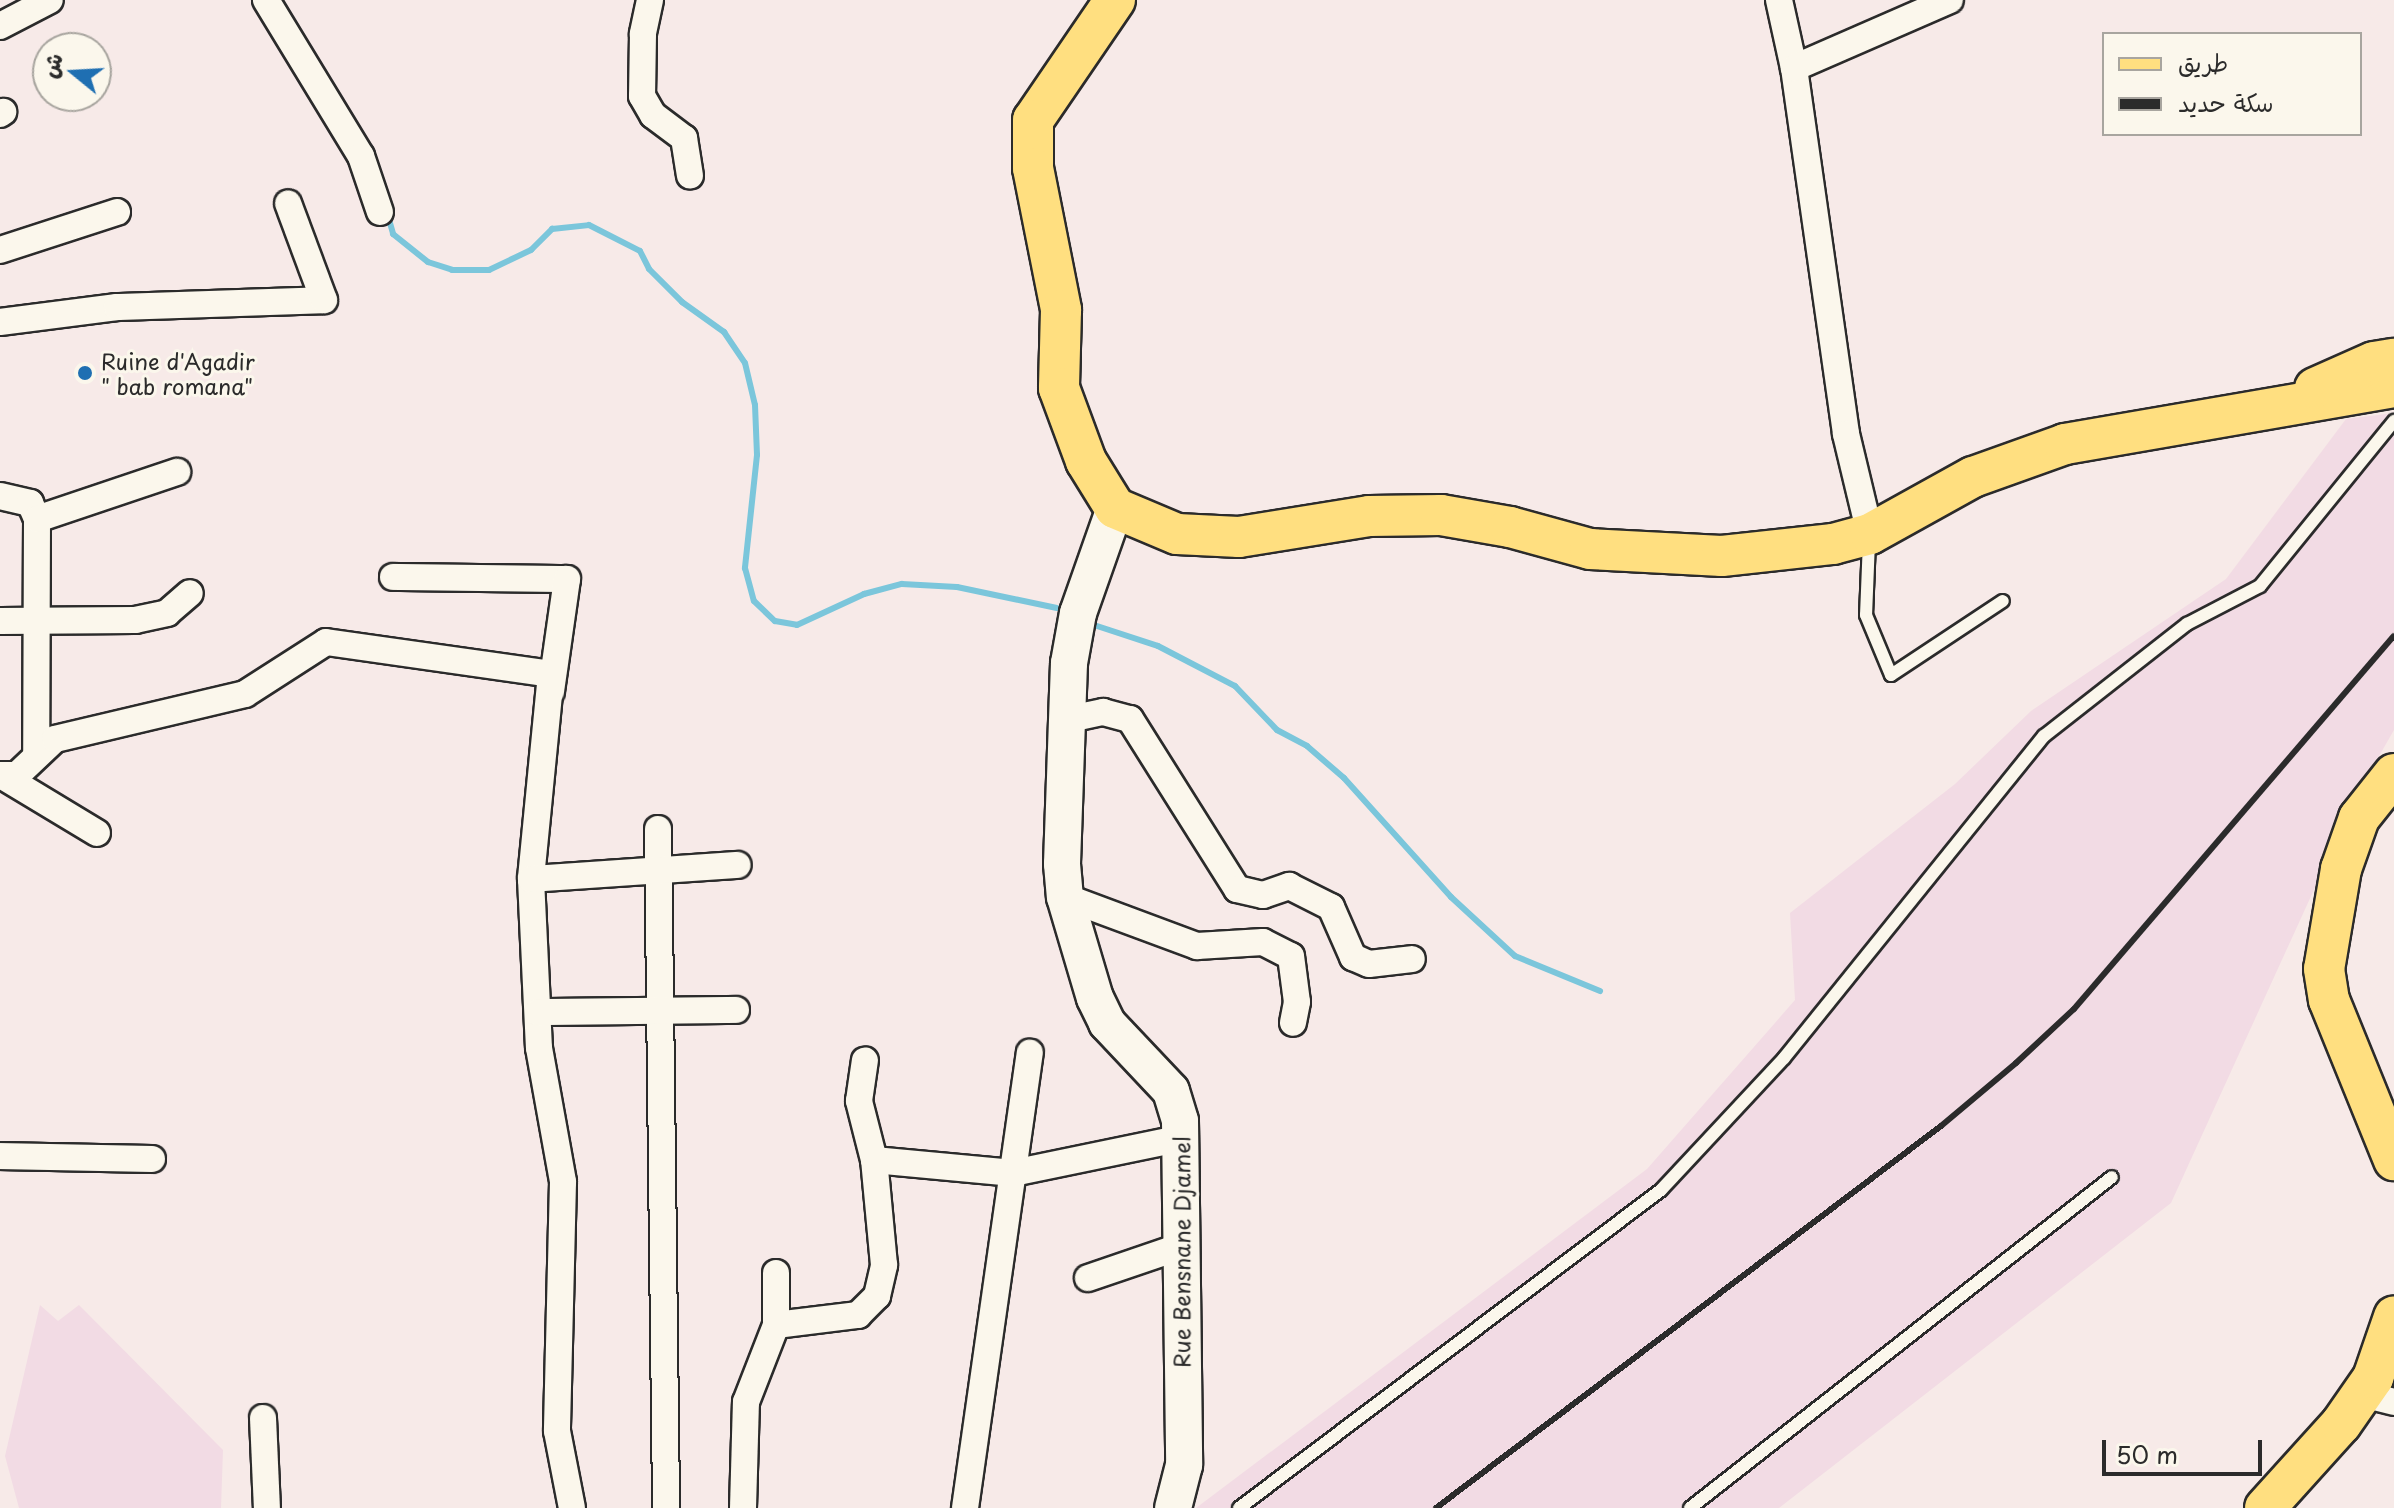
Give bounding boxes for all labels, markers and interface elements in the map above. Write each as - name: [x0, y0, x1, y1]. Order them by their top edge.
- north arrow: [32, 32, 112, 112]
- legend: [2102, 32, 2362, 136]
- text: طريق: [2178, 44, 2228, 80]
- text: ش: [31, 48, 70, 82]
- text: سكة حديد: [2178, 84, 2274, 120]
- place label: Ruine d'Agadir " bab romana": [101, 347, 255, 398]
- marker: Ruine d'Agadir " bab romana": [76, 364, 94, 382]
- street label: Rue Bensnane Djamel: [1168, 1135, 1194, 1369]
- scale bar: [2106, 1424, 2266, 1474]
- text: 50 m: [2116, 1436, 2178, 1472]

